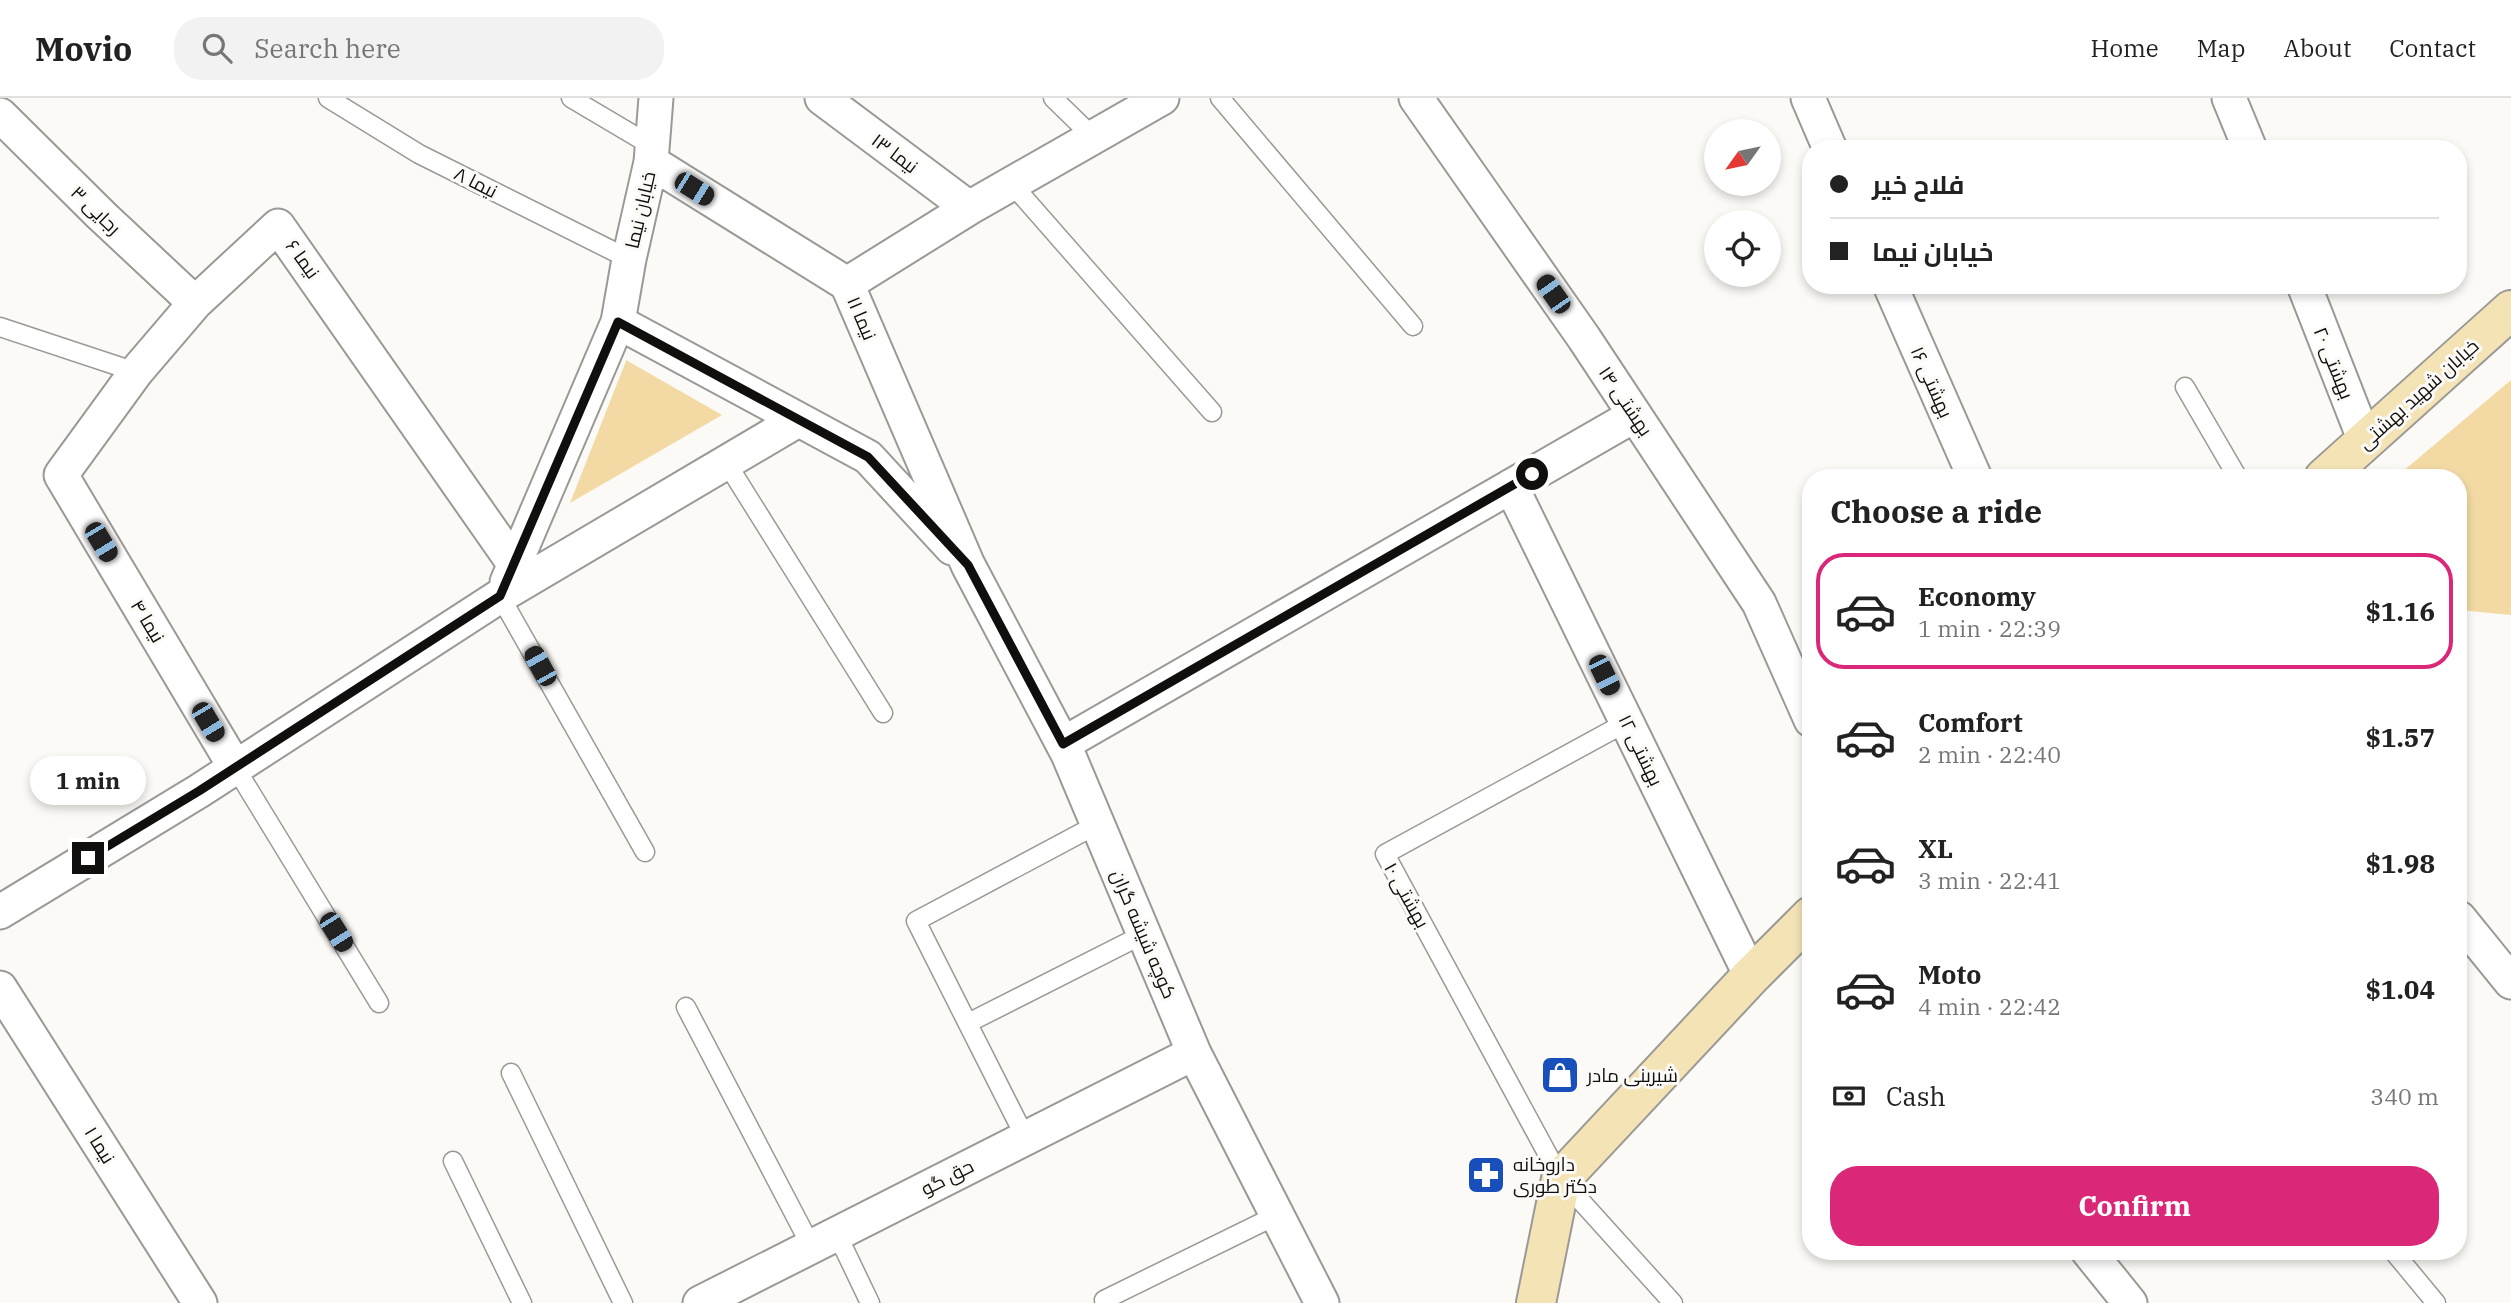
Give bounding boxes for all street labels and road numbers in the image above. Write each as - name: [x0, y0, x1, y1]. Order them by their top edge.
- street label: نیما ۱۳: [867, 128, 923, 178]
- street label: نیما ۸: [450, 161, 502, 203]
- street label: خیابان نیما: [619, 169, 661, 251]
- street label: رجایی ۳: [66, 180, 126, 240]
- street label: نیما ۶: [281, 235, 325, 283]
- street label: نیما ۱۱: [842, 292, 882, 344]
- street label: بهشتی ۲۰: [2309, 323, 2359, 403]
- street label: خیابان شهید بهشتی: [2353, 333, 2483, 455]
- street label: بهشتی ۱۶: [1906, 343, 1958, 421]
- street label: بهشتی ۱۴: [1594, 361, 1658, 441]
- street label: نیما ۴: [126, 595, 170, 647]
- street label: بهشتی ۱۲: [1613, 710, 1669, 790]
- street label: بهشتی ۱۰: [1379, 858, 1435, 932]
- street label: کوچه شیشه گران: [1105, 866, 1182, 1003]
- street label: نیما ۱: [79, 1122, 121, 1168]
- street label: حق گو: [917, 1154, 978, 1201]

